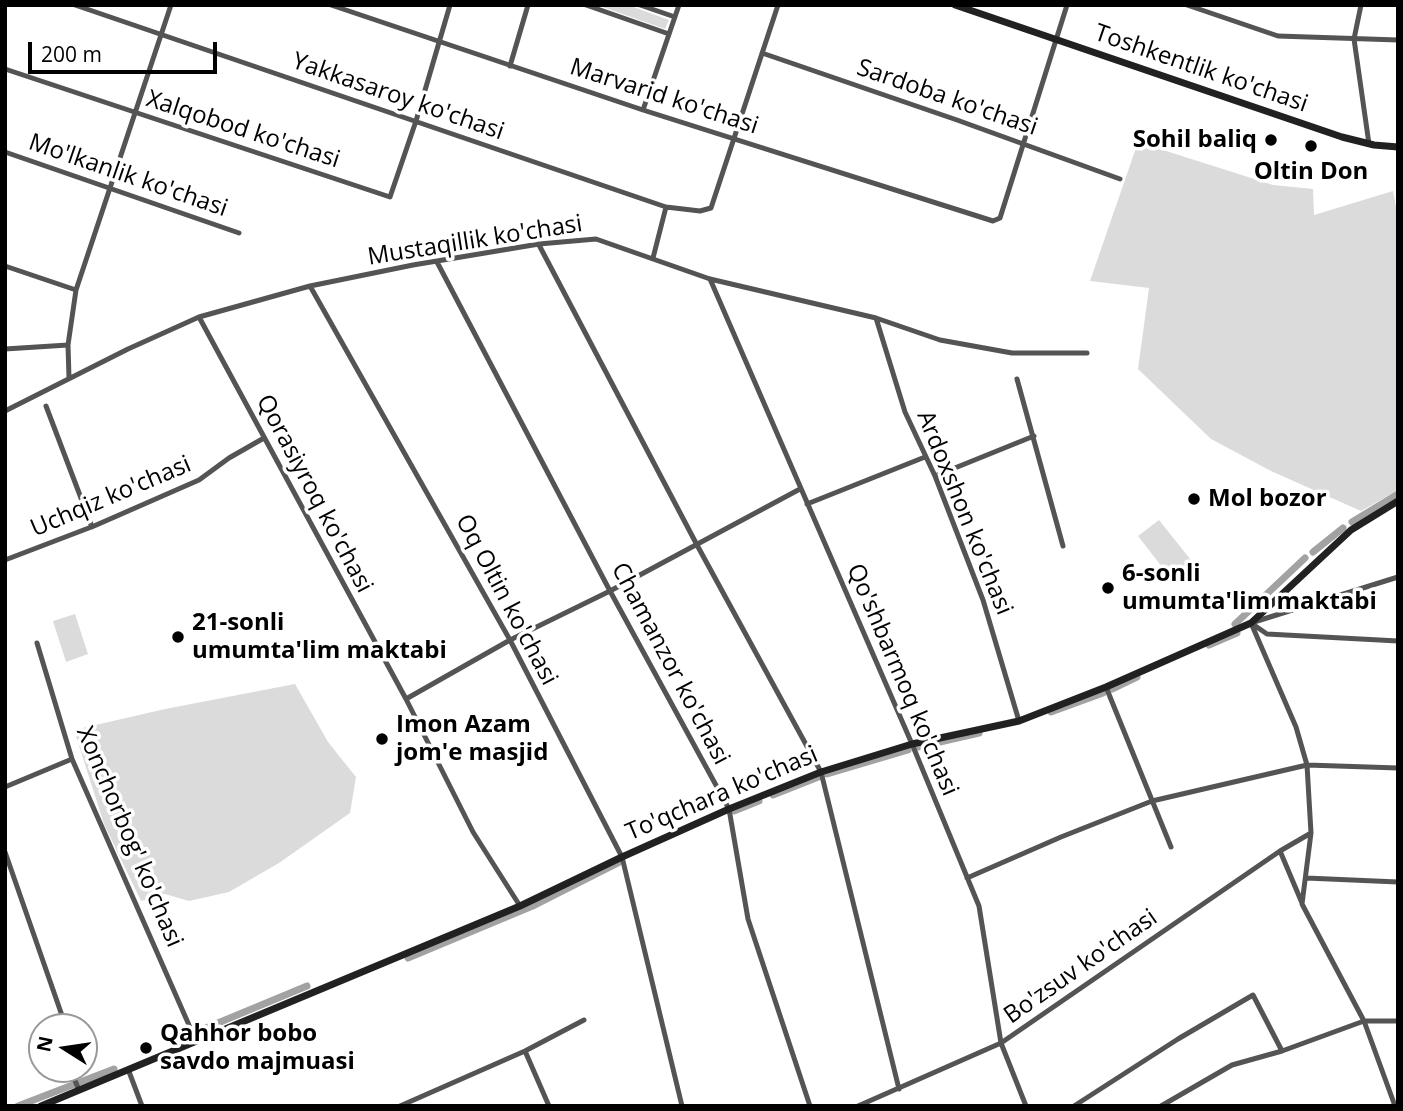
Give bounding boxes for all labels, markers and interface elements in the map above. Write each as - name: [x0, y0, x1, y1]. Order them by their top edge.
- street label: Toshkentlik ko'chasi: [1091, 19, 1311, 119]
- scale bar: [32, 28, 220, 72]
- text: 200 m: [41, 40, 102, 68]
- street label: Yakkasaroy ko'chasi: [288, 47, 508, 147]
- street label: Marvarid ko'chasi: [566, 53, 762, 141]
- street label: Sardoba ko'chasi: [853, 54, 1041, 142]
- street label: Xalqobod ko'chasi: [143, 85, 343, 175]
- place label: Sohil baliq: [1133, 126, 1257, 154]
- street label: Mo'lkanlik ko'chasi: [25, 128, 231, 224]
- marker: Sohil baliq: [1263, 132, 1279, 148]
- marker: Oltin Don: [1303, 138, 1319, 154]
- place label: Oltin Don: [1254, 158, 1368, 186]
- street label: Mustaqillik ko'chasi: [366, 210, 584, 272]
- street label: Qorasiyroq ko'chasi: [250, 390, 378, 598]
- street label: Ardoxshon ko'chasi: [910, 407, 1018, 619]
- street label: Uchqiz ko'chasi: [27, 450, 195, 544]
- place label: Mol bozor: [1208, 485, 1327, 513]
- marker: Mol bozor: [1186, 491, 1202, 507]
- street label: Oq Oltin ko'chasi: [449, 510, 563, 690]
- street label: Chamanzor ko'chasi: [605, 558, 735, 770]
- street label: Qo'shbarmoq ko'chasi: [840, 560, 964, 800]
- place label: 6-sonli umumta'lim maktabi: [1122, 560, 1377, 616]
- marker: 6-sonli umumta'lim maktabi: [1100, 580, 1116, 596]
- place label: 21-sonli umumta'lim maktabi: [192, 609, 447, 665]
- marker: 21-sonli umumta'lim maktabi: [170, 629, 186, 645]
- place label: Imon Azam jom'e masjid: [396, 711, 548, 767]
- street label: Xonchorbog' ko'chasi: [70, 723, 188, 951]
- marker: Imon Azam jom'e masjid: [374, 731, 390, 747]
- street label: To'qchara ko'chasi: [622, 741, 822, 847]
- street label: Bo'zsuv ko'chasi: [999, 904, 1163, 1030]
- north arrow: [28, 1013, 98, 1083]
- place label: Qahhor bobo savdo majmuasi: [160, 1020, 355, 1076]
- text: N: [30, 1034, 59, 1054]
- marker: Qahhor bobo savdo majmuasi: [138, 1040, 154, 1056]

